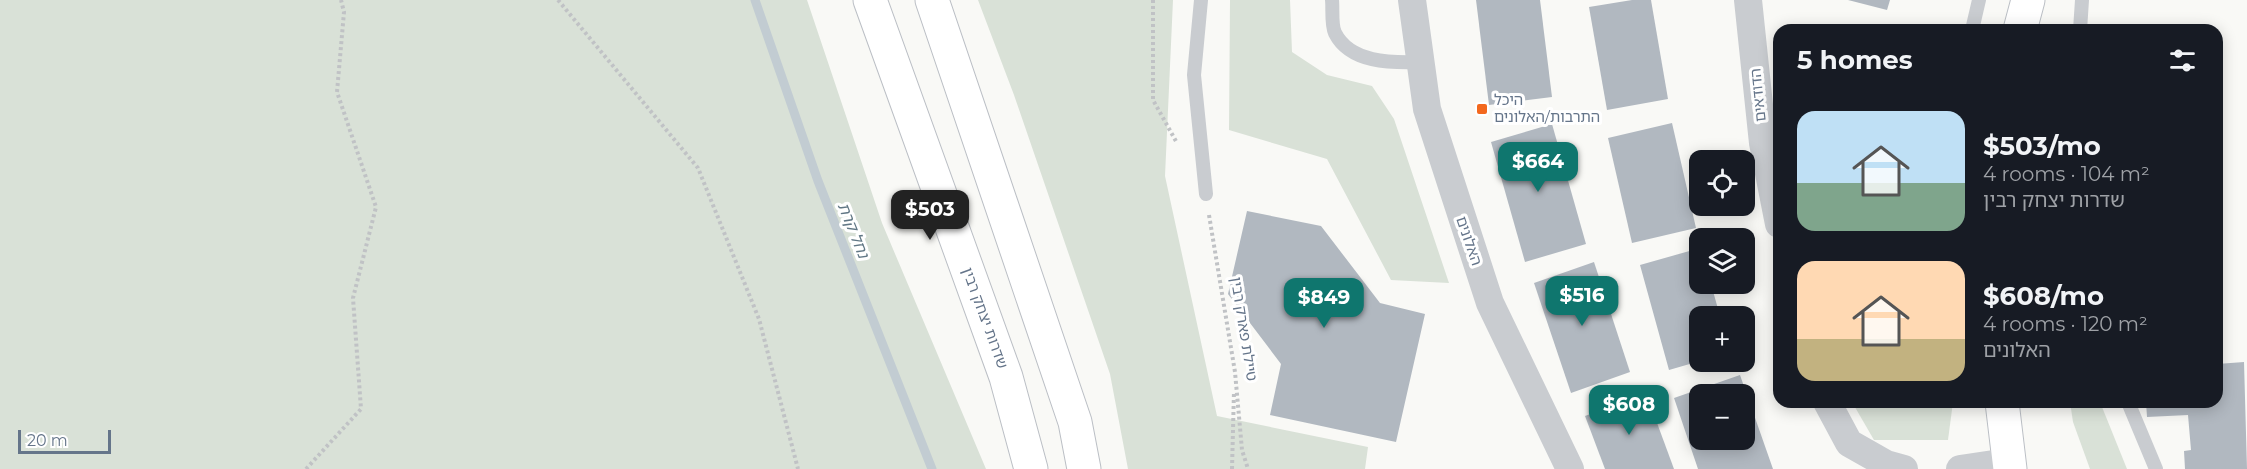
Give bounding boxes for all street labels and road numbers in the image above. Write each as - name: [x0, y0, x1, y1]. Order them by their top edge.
- street label: הדודאים: [1745, 67, 1770, 123]
- street label: האלונים: [1452, 214, 1487, 268]
- street label: שדרות יצחק רבין: [958, 265, 1013, 371]
- street label: טיילת פארק רבין: [1227, 275, 1262, 382]

